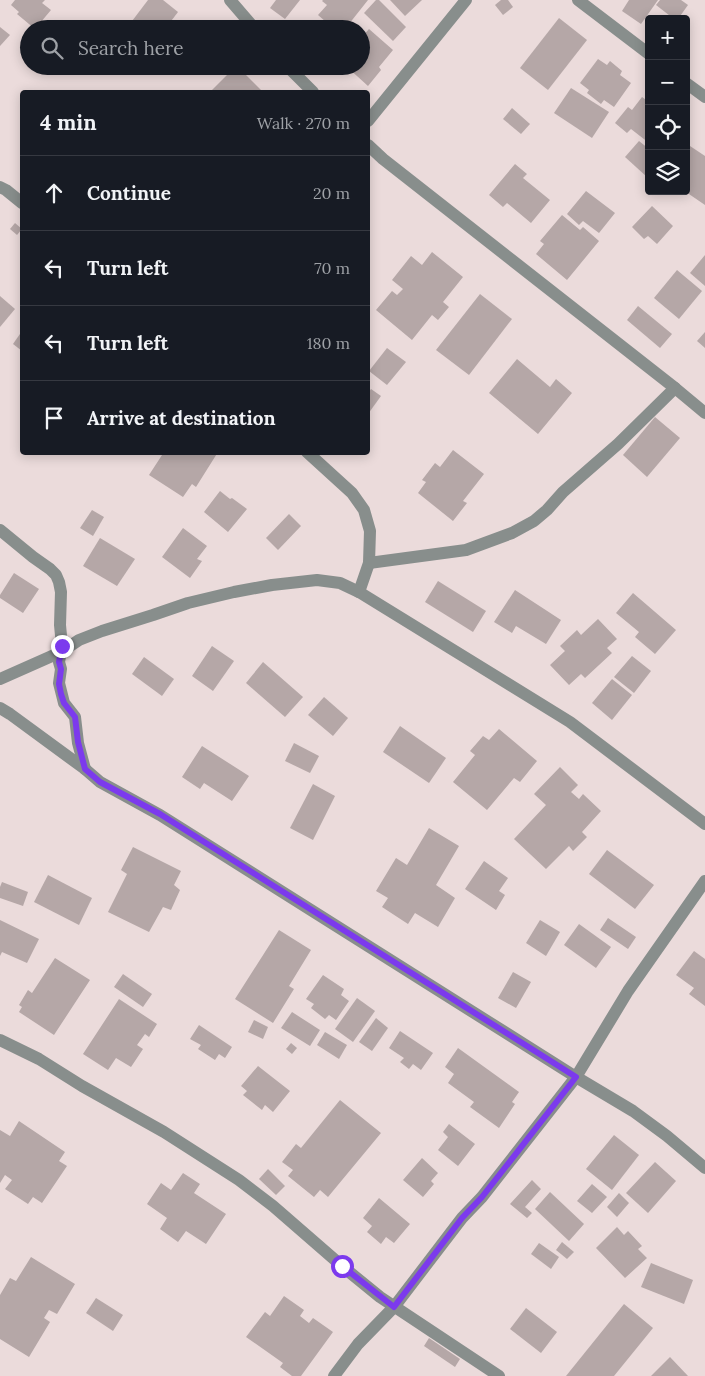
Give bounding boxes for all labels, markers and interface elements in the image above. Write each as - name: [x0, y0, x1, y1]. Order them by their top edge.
- map controls: [645, 15, 690, 195]
- button: +: [645, 15, 690, 60]
- search box: [20, 20, 370, 75]
- icon: search: [38, 34, 66, 62]
- text: Search here: [78, 36, 184, 60]
- button: −: [645, 60, 690, 105]
- button: locate: [645, 105, 690, 150]
- text: 4 min: [40, 109, 97, 136]
- text: Walk · 270 m: [257, 113, 350, 133]
- button: layers: [645, 150, 690, 195]
- icon: ahead: [40, 179, 68, 207]
- text: Continue: [87, 181, 171, 205]
- text: 20 m: [313, 183, 350, 203]
- icon: left: [40, 254, 68, 282]
- text: Turn left: [87, 256, 168, 280]
- text: 70 m: [314, 258, 350, 278]
- icon: left: [40, 329, 68, 357]
- text: Turn left: [87, 331, 168, 355]
- text: 180 m: [307, 333, 350, 353]
- icon: arrive: [40, 404, 68, 432]
- text: Arrive at destination: [87, 406, 276, 430]
- route end: [51, 635, 74, 658]
- route start: [331, 1255, 354, 1278]

